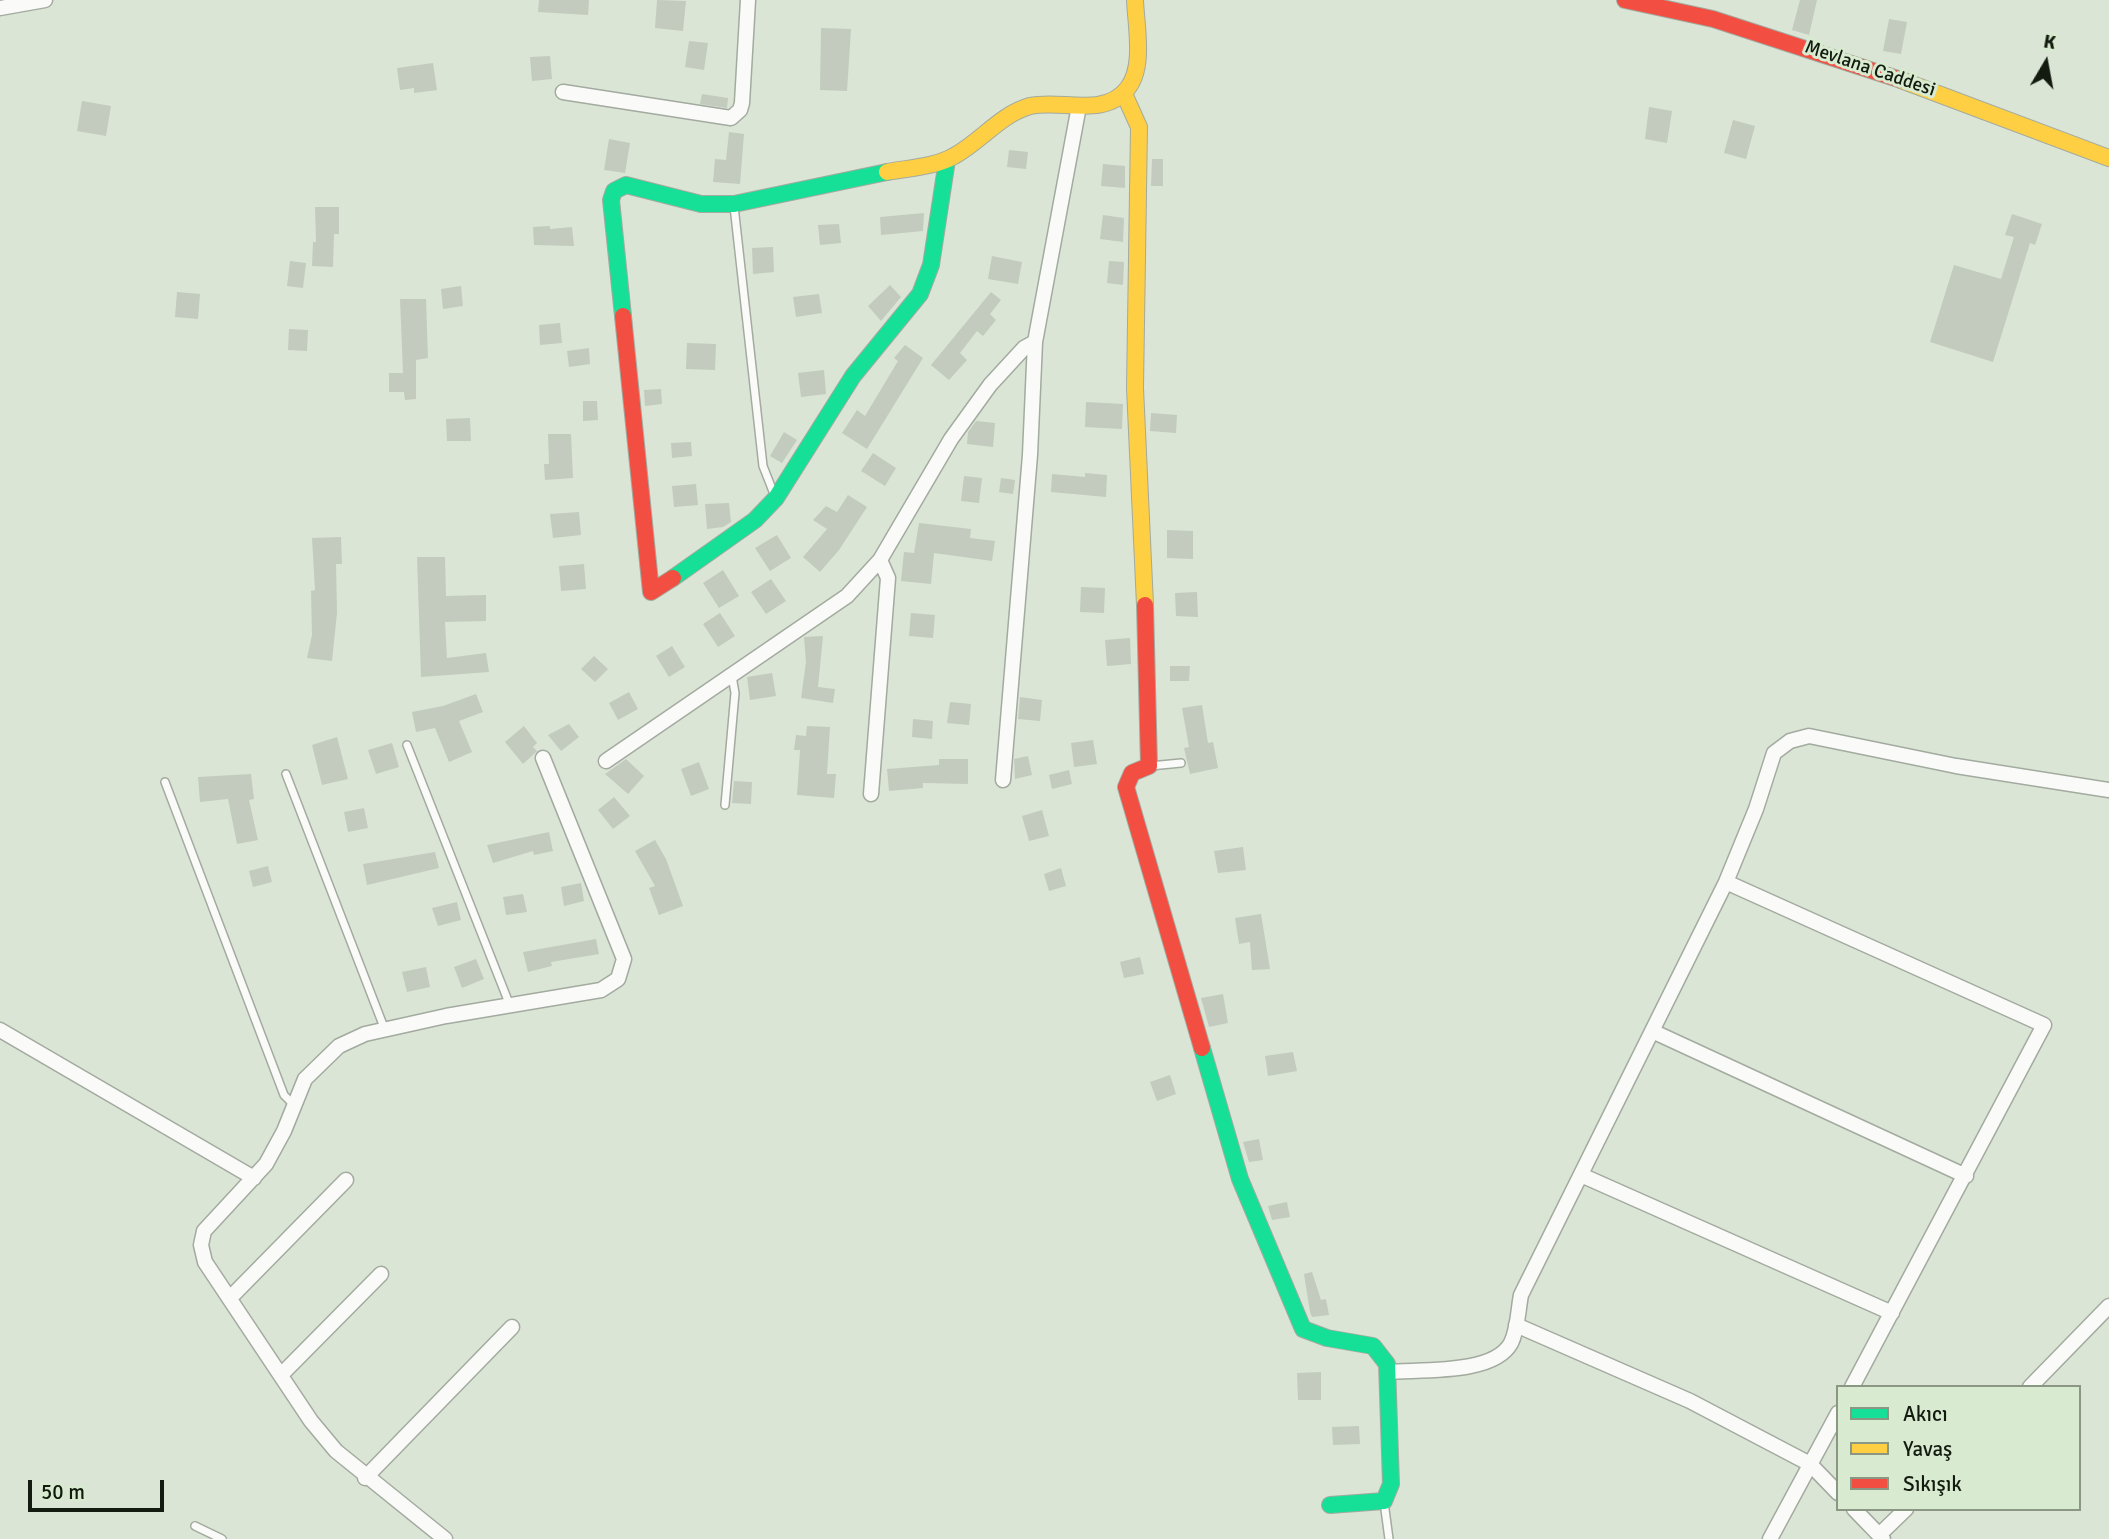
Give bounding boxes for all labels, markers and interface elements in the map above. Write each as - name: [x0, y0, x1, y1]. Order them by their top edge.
- north arrow: [2011, 28, 2081, 98]
- text: K: [2042, 29, 2058, 55]
- street label: Mevlana Caddesi: [1802, 36, 1938, 102]
- legend: [1836, 1385, 2081, 1511]
- text: Akıcı: [1903, 1401, 1948, 1427]
- text: Yavaş: [1903, 1436, 1952, 1462]
- scale bar: [32, 1466, 168, 1510]
- text: Sıkışık: [1903, 1471, 1962, 1497]
- text: 50 m: [41, 1479, 85, 1505]

